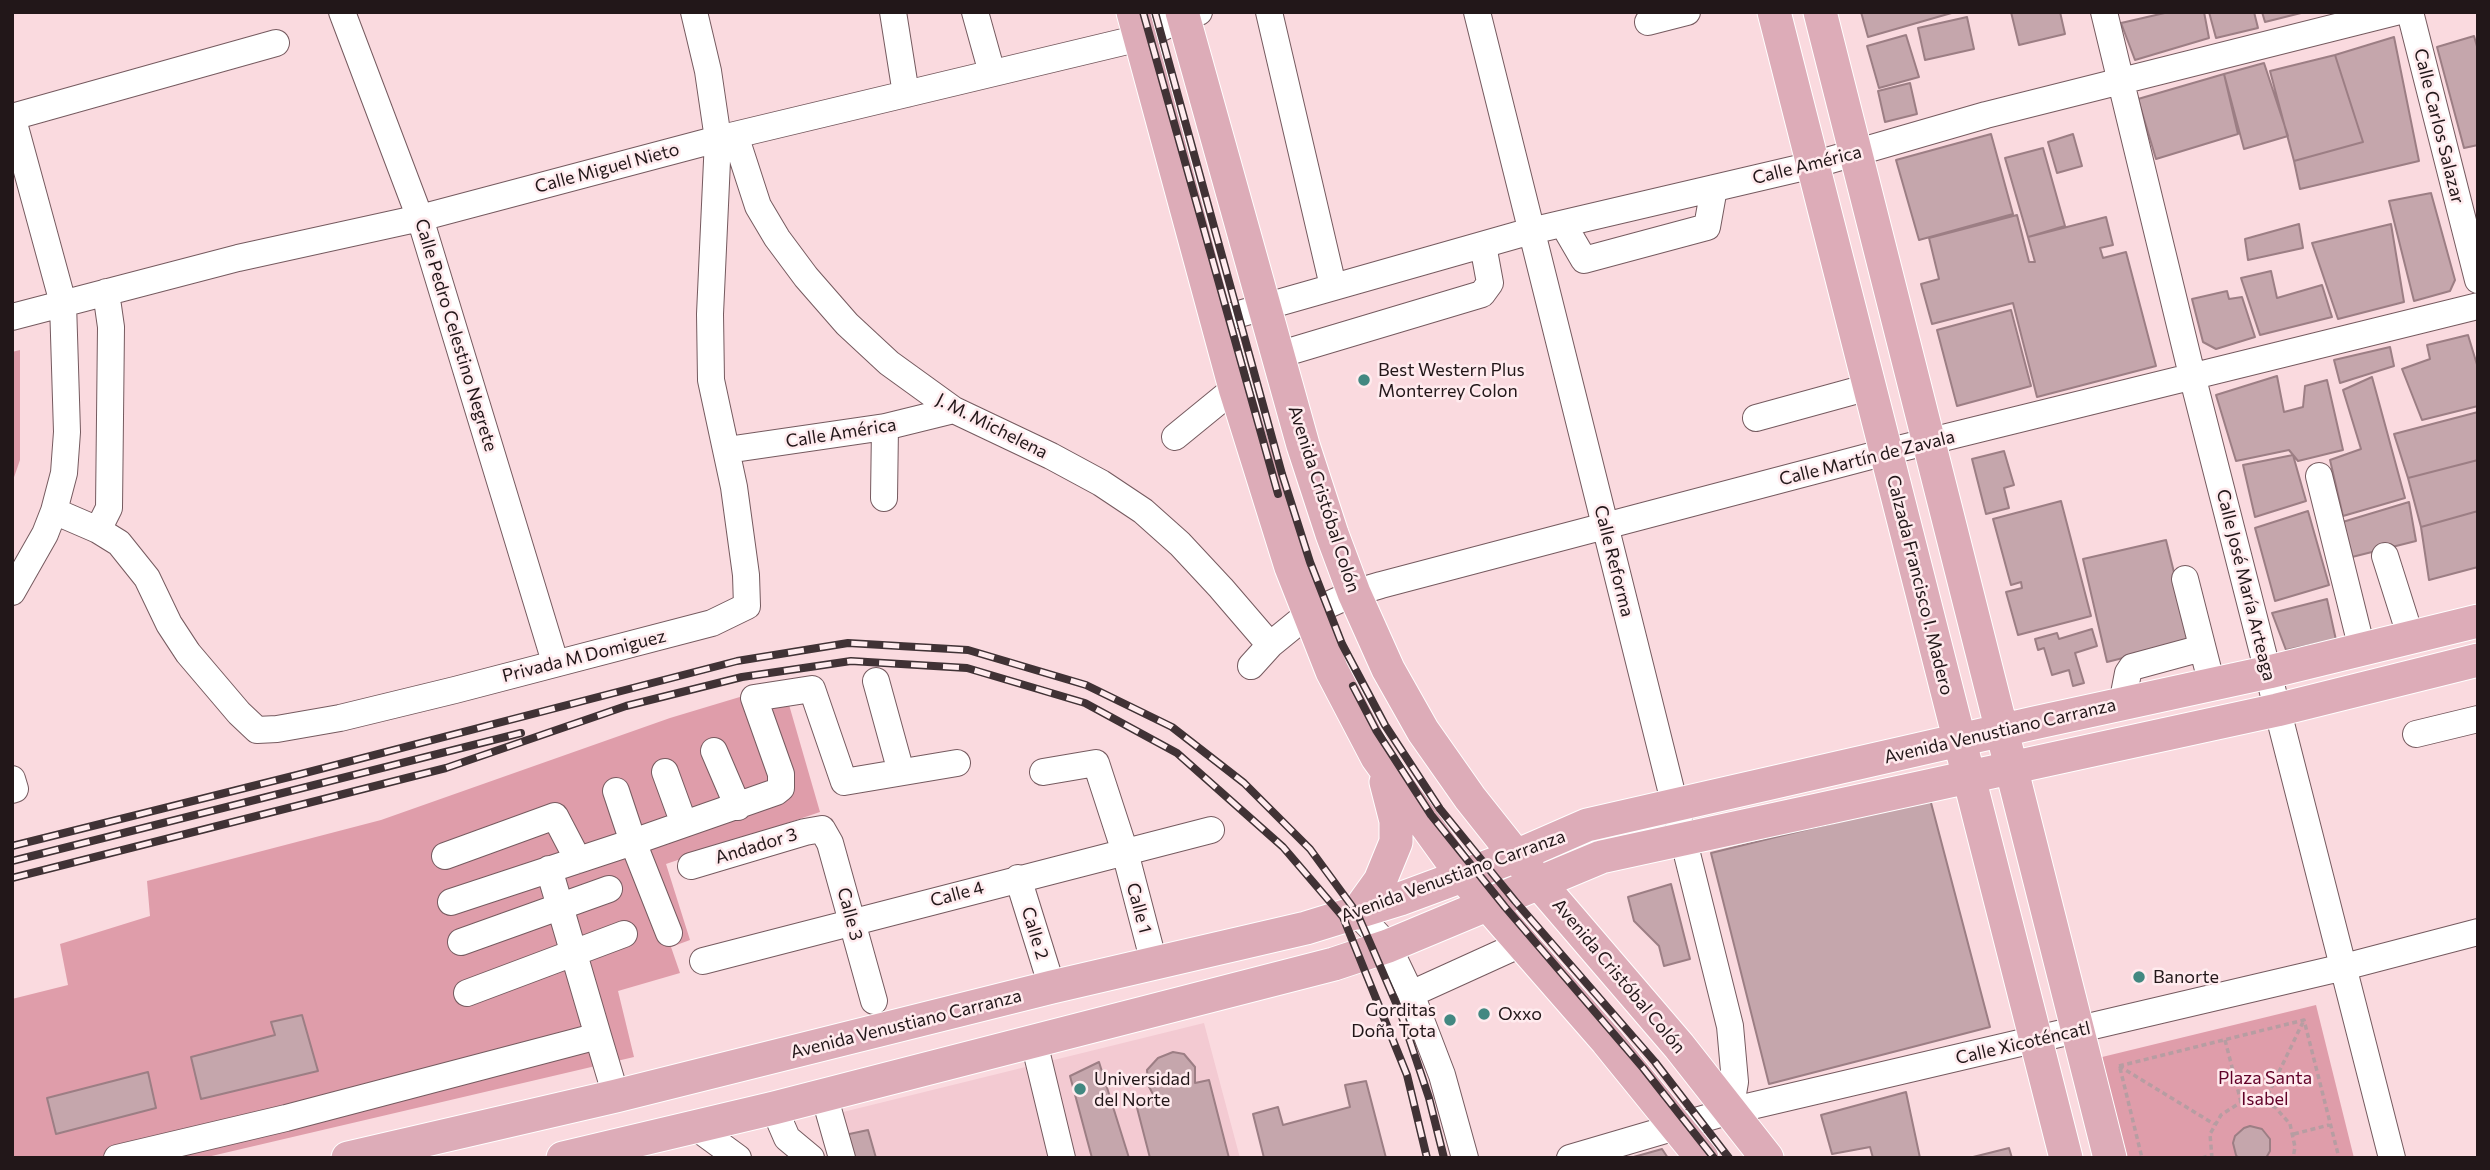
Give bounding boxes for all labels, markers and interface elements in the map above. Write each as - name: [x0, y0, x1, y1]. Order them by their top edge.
- street label: Calle Carlos Salazar: [2409, 46, 2469, 206]
- street label: Calle Miguel Nieto: [532, 138, 682, 198]
- street label: Calle América: [1750, 141, 1864, 189]
- street label: Calle Pedro Celestino Negrete: [410, 216, 502, 454]
- place label: Best Western Plus Monterrey Colon: [1378, 359, 1525, 402]
- marker: Best Western Plus Monterrey Colon: [1356, 372, 1372, 388]
- street label: J. M. Michelena: [933, 389, 1051, 463]
- street label: Avenida Cristóbal Colón: [1284, 403, 1364, 595]
- street label: Calle América: [784, 414, 898, 452]
- street label: Calle Martín de Zavala: [1777, 426, 1957, 490]
- street label: Calzada Francisco I. Madero: [1882, 473, 1958, 697]
- street label: Calle José María Arteaga: [2212, 487, 2280, 683]
- street label: Calle Reforma: [1590, 503, 1638, 619]
- street label: Privada M Domiguez: [500, 625, 668, 687]
- street label: Avenida Venustiano Carranza: [1882, 694, 2118, 768]
- street label: Andador 3: [712, 823, 800, 869]
- street label: Avenida Venustiano Carranza: [1338, 825, 1568, 927]
- street label: Calle 4: [928, 876, 986, 912]
- street label: Calle 1: [1122, 880, 1156, 936]
- street label: Calle 3: [833, 885, 867, 943]
- street label: Avenida Cristóbal Colón: [1548, 894, 1690, 1058]
- street label: Calle 2: [1017, 904, 1053, 962]
- place label: Banorte: [2153, 966, 2219, 988]
- marker: Banorte: [2131, 969, 2147, 985]
- street label: Avenida Venustiano Carranza: [788, 985, 1024, 1063]
- place label: Gorditas Doña Tota: [1351, 999, 1436, 1042]
- place label: Oxxo: [1498, 1003, 1542, 1025]
- marker: Oxxo: [1476, 1006, 1492, 1022]
- marker: Gorditas Doña Tota: [1442, 1012, 1458, 1028]
- street label: Calle Xicoténcatl: [1954, 1017, 2092, 1069]
- park label: Plaza Santa Isabel: [2218, 1067, 2312, 1110]
- place label: Universidad del Norte: [1094, 1068, 1190, 1110]
- marker: Universidad del Norte: [1072, 1081, 1088, 1097]

